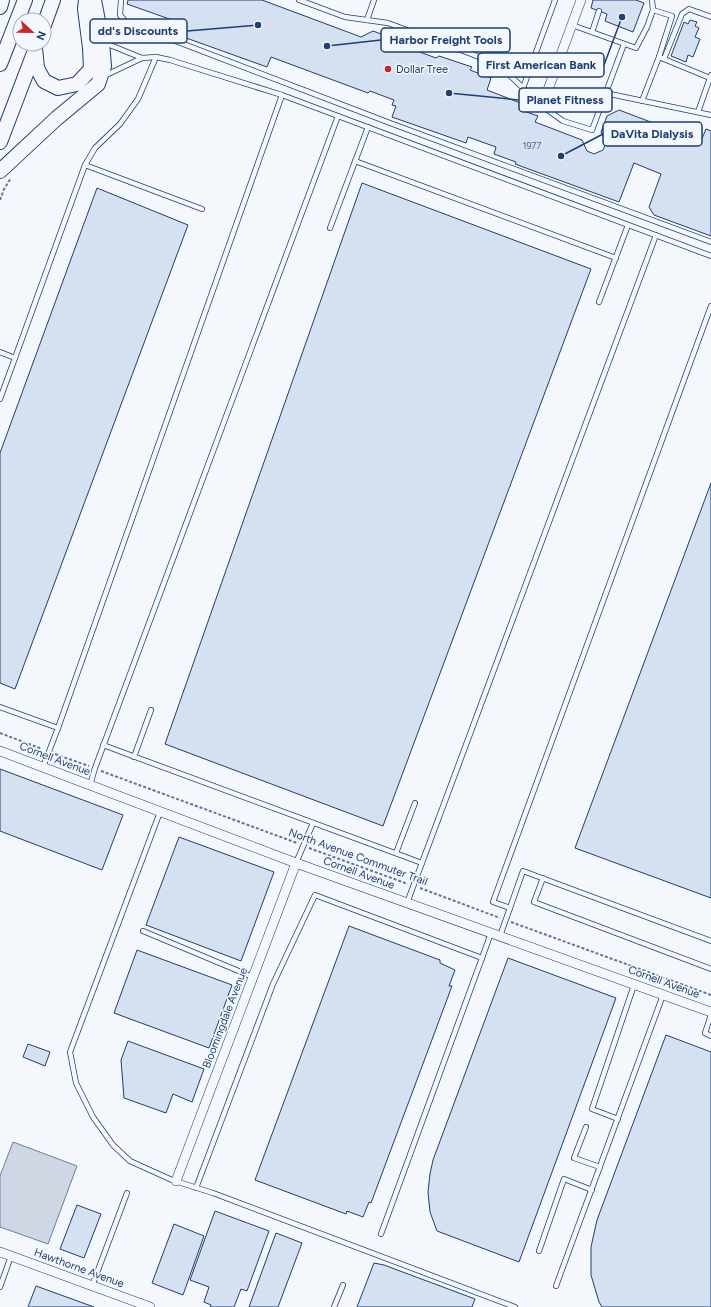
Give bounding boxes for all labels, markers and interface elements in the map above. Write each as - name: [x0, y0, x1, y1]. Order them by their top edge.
- north arrow: [12, 12, 52, 52]
- callout: dd's Discounts: [90, 19, 187, 43]
- text: dd's Discounts: [98, 24, 179, 38]
- callout: Harbor Freight Tools: [381, 28, 510, 52]
- text: N: [33, 29, 48, 42]
- text: Harbor Freight Tools: [390, 33, 503, 47]
- callout: First American Bank: [478, 53, 604, 77]
- text: First American Bank: [486, 58, 597, 72]
- place label: Dollar Tree: [396, 63, 448, 76]
- marker: Dollar Tree: [383, 64, 393, 74]
- callout: Planet Fitness: [519, 88, 612, 112]
- text: Planet Fitness: [527, 93, 604, 107]
- callout: DaVita Dialysis: [603, 122, 702, 146]
- text: DaVita Dialysis: [611, 127, 694, 141]
- house number: 1977: [523, 140, 541, 151]
- street label: Cornell Avenue: [18, 740, 92, 778]
- street label: North Avenue Commuter Trail: [287, 826, 429, 888]
- street label: Cornell Avenue: [322, 854, 396, 892]
- street label: Cornell Avenue: [627, 963, 701, 1001]
- street label: Bloomingdale Avenue: [200, 966, 250, 1070]
- street label: Hawthorne Avenue: [32, 1246, 126, 1290]

